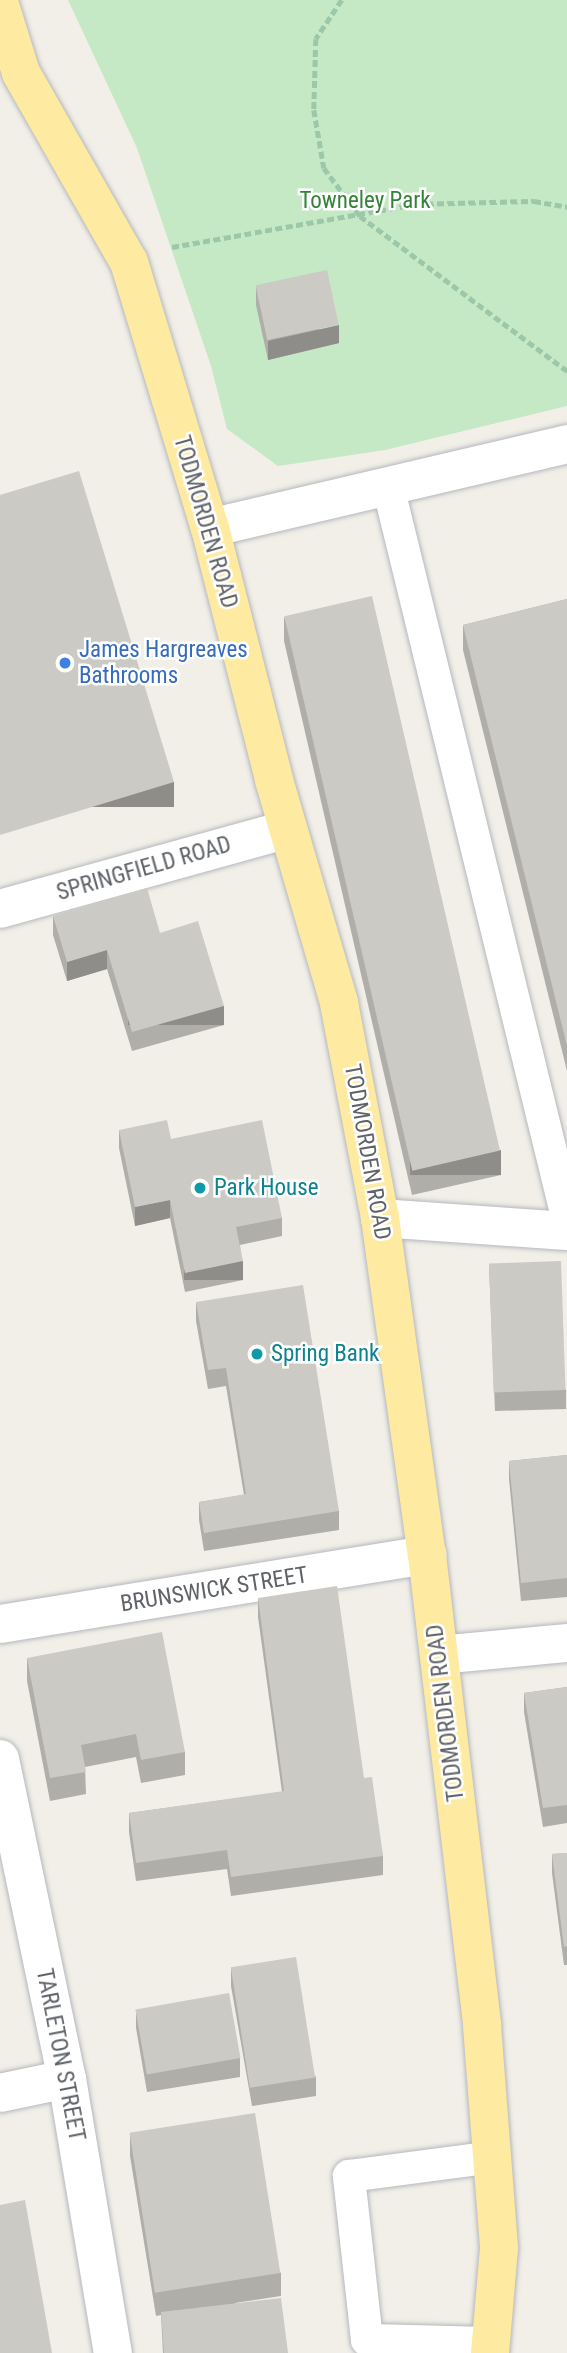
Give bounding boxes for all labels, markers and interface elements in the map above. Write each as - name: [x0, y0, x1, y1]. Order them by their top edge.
- park label: Towneley Park: [299, 187, 431, 215]
- street label: TODMORDEN ROAD: [167, 433, 243, 611]
- place label: James Hargreaves Bathrooms: [79, 636, 248, 690]
- marker: James Hargreaves Bathrooms: [57, 655, 73, 671]
- street label: SPRINGFIELD ROAD: [54, 831, 234, 907]
- street label: TODMORDEN ROAD: [338, 1062, 396, 1242]
- place label: Park House: [214, 1174, 318, 1202]
- marker: Park House: [192, 1180, 208, 1196]
- place label: Spring Bank: [271, 1340, 379, 1368]
- marker: Spring Bank: [249, 1346, 265, 1362]
- street label: BRUNSWICK STREET: [118, 1562, 310, 1618]
- street label: TODMORDEN ROAD: [421, 1623, 471, 1803]
- street label: TARLETON STREET: [30, 1966, 90, 2144]

